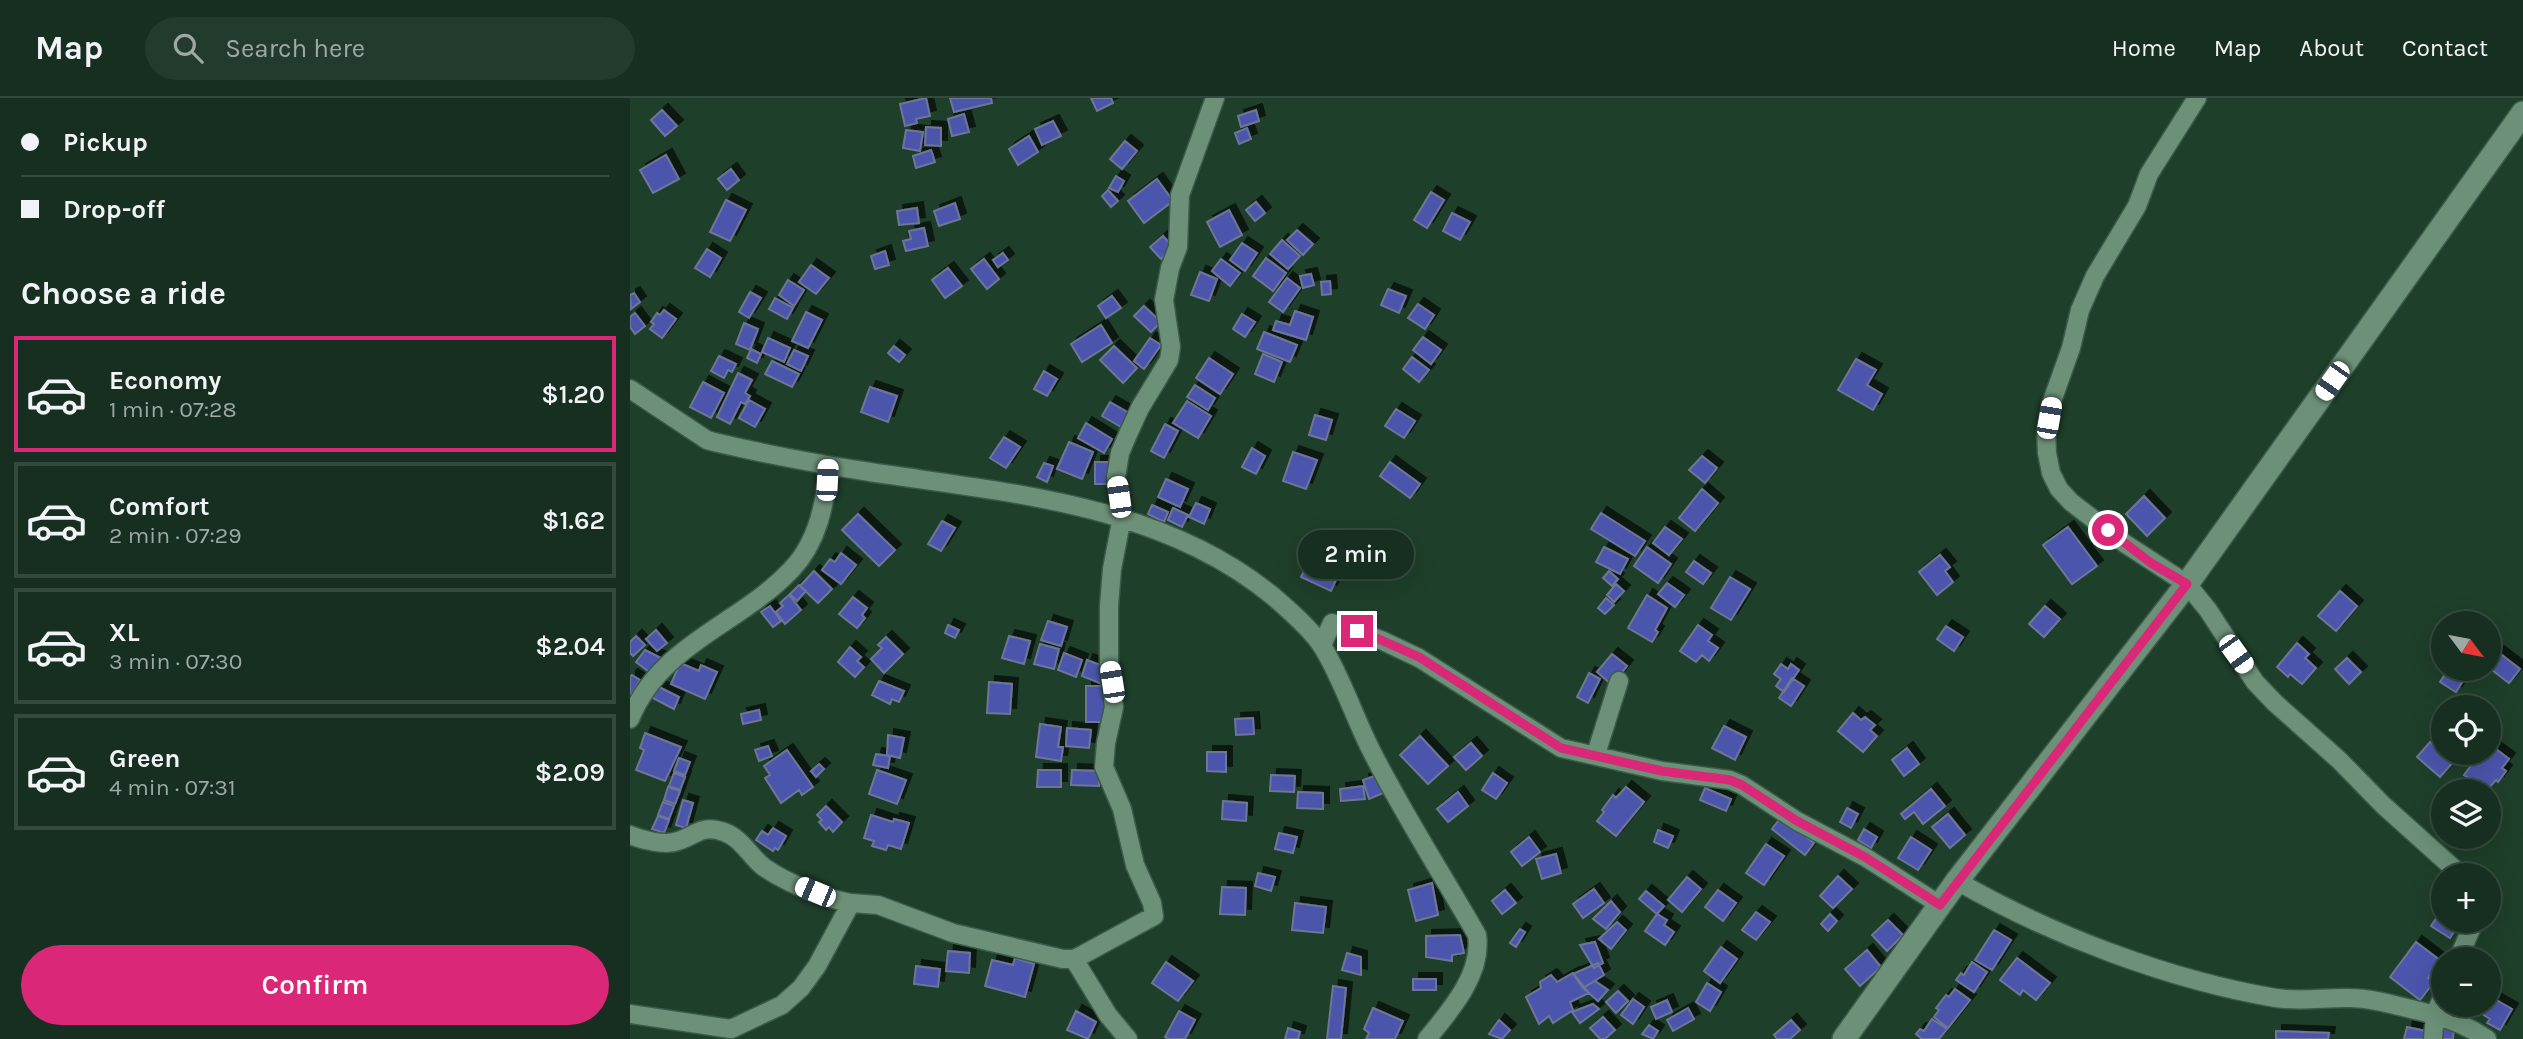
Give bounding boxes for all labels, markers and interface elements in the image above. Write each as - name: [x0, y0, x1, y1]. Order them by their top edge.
- search box: [145, 17, 635, 80]
- text: Map: [35, 29, 103, 67]
- icon: search: [169, 29, 207, 67]
- text: Search here: [225, 33, 365, 64]
- text: Home: [2112, 34, 2176, 62]
- text: Map: [2214, 34, 2261, 62]
- text: About: [2299, 34, 2364, 62]
- text: Contact: [2402, 34, 2488, 62]
- text: Pickup: [63, 127, 148, 158]
- text: Drop-off: [63, 194, 165, 225]
- text: Choose a ride: [21, 275, 226, 312]
- car: [2312, 358, 2353, 404]
- icon: car: [25, 363, 88, 426]
- text: Economy: [109, 365, 221, 396]
- text: $1.20: [541, 379, 605, 410]
- car: [2036, 395, 2063, 441]
- text: 1 min · 07:28: [109, 396, 237, 423]
- car: [816, 458, 839, 502]
- car: [1106, 475, 1133, 519]
- icon: car: [25, 489, 88, 552]
- text: Comfort: [109, 491, 210, 522]
- text: $1.62: [542, 505, 605, 536]
- route start: [2092, 514, 2124, 546]
- text: 2 min · 07:29: [109, 522, 242, 549]
- callout: 2 min: [1299, 530, 1415, 578]
- text: 2 min: [1325, 541, 1387, 568]
- north arrow: [2431, 611, 2501, 681]
- map controls: [2431, 611, 2501, 1017]
- icon: car: [25, 615, 88, 678]
- route end: [1341, 615, 1373, 647]
- text: XL: [109, 617, 140, 648]
- text: $2.04: [535, 631, 605, 662]
- car: [2216, 631, 2257, 677]
- text: 3 min · 07:30: [109, 648, 242, 675]
- car: [1099, 660, 1126, 704]
- button: locate: [2431, 695, 2501, 765]
- icon: car: [25, 741, 88, 804]
- text: Green: [109, 743, 181, 774]
- text: $2.09: [535, 757, 605, 788]
- text: 4 min · 07:31: [109, 774, 236, 801]
- button: layers: [2431, 779, 2501, 849]
- button: +: [2431, 863, 2501, 933]
- car: [792, 874, 839, 910]
- button: Confirm: [21, 945, 609, 1025]
- button: −: [2431, 947, 2501, 1017]

